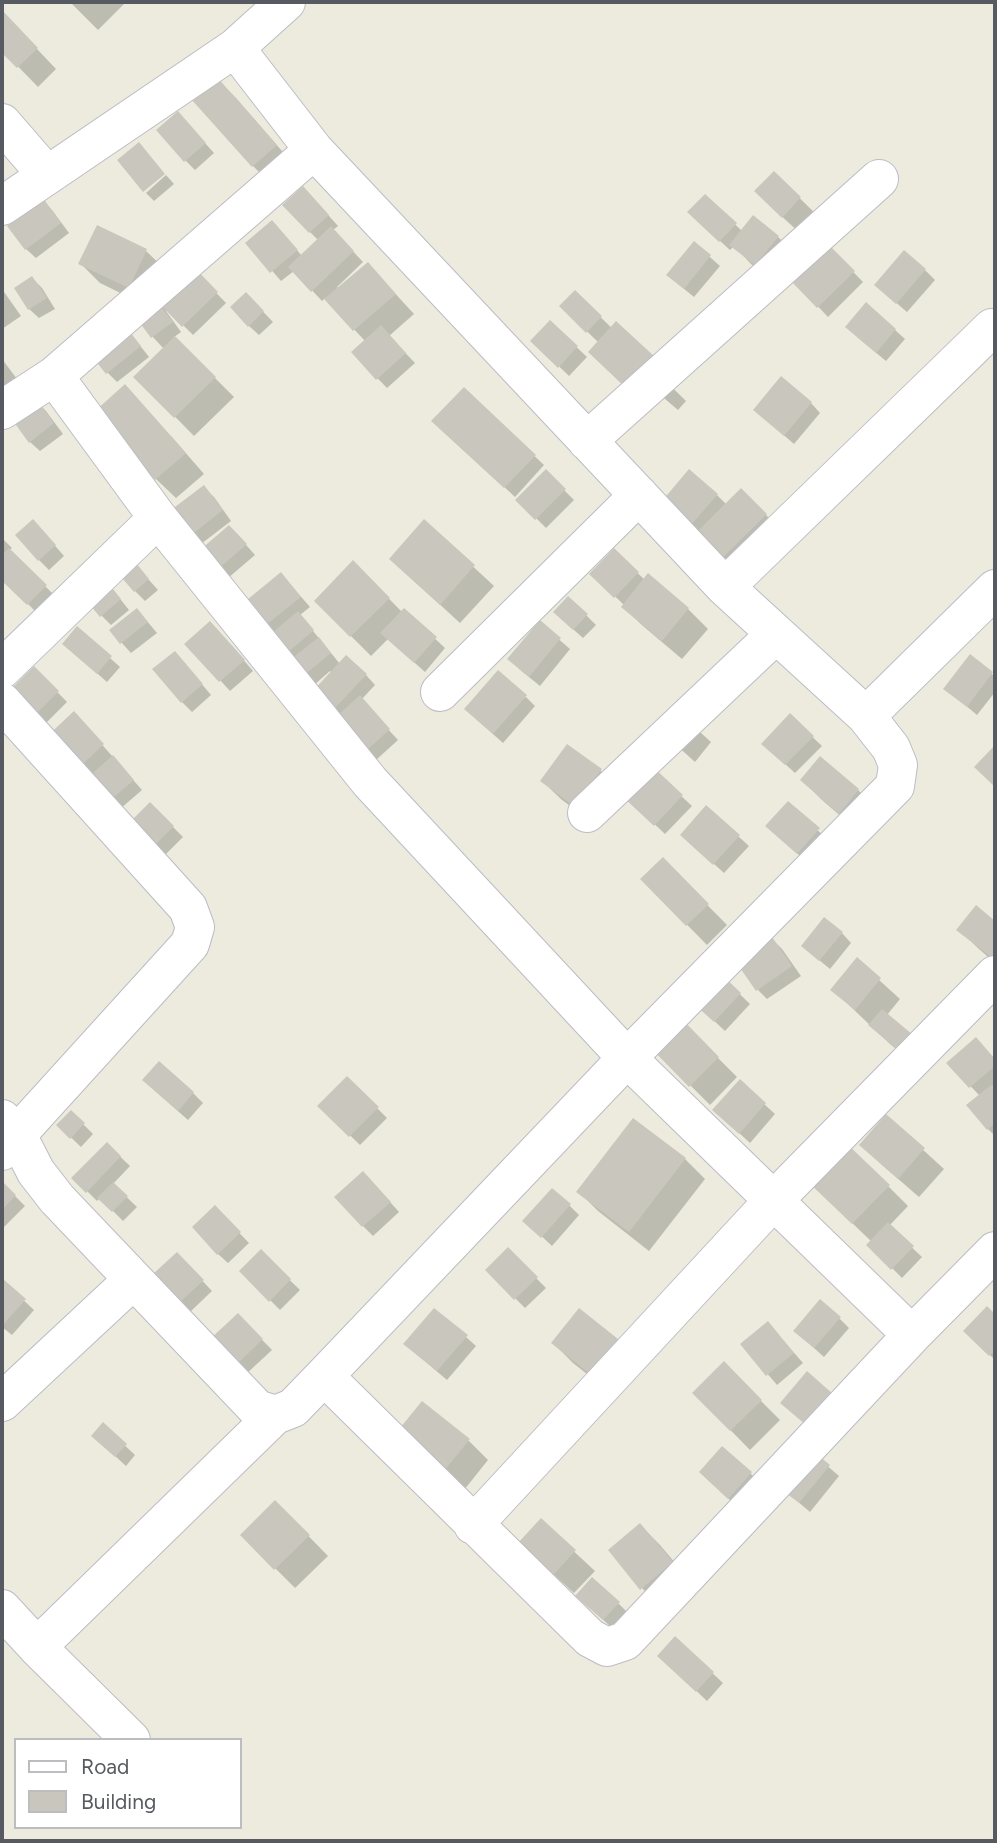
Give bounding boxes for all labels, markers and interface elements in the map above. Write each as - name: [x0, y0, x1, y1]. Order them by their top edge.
- legend: [14, 1738, 242, 1829]
- text: Road: [81, 1754, 129, 1779]
- text: Building: [81, 1789, 156, 1814]

